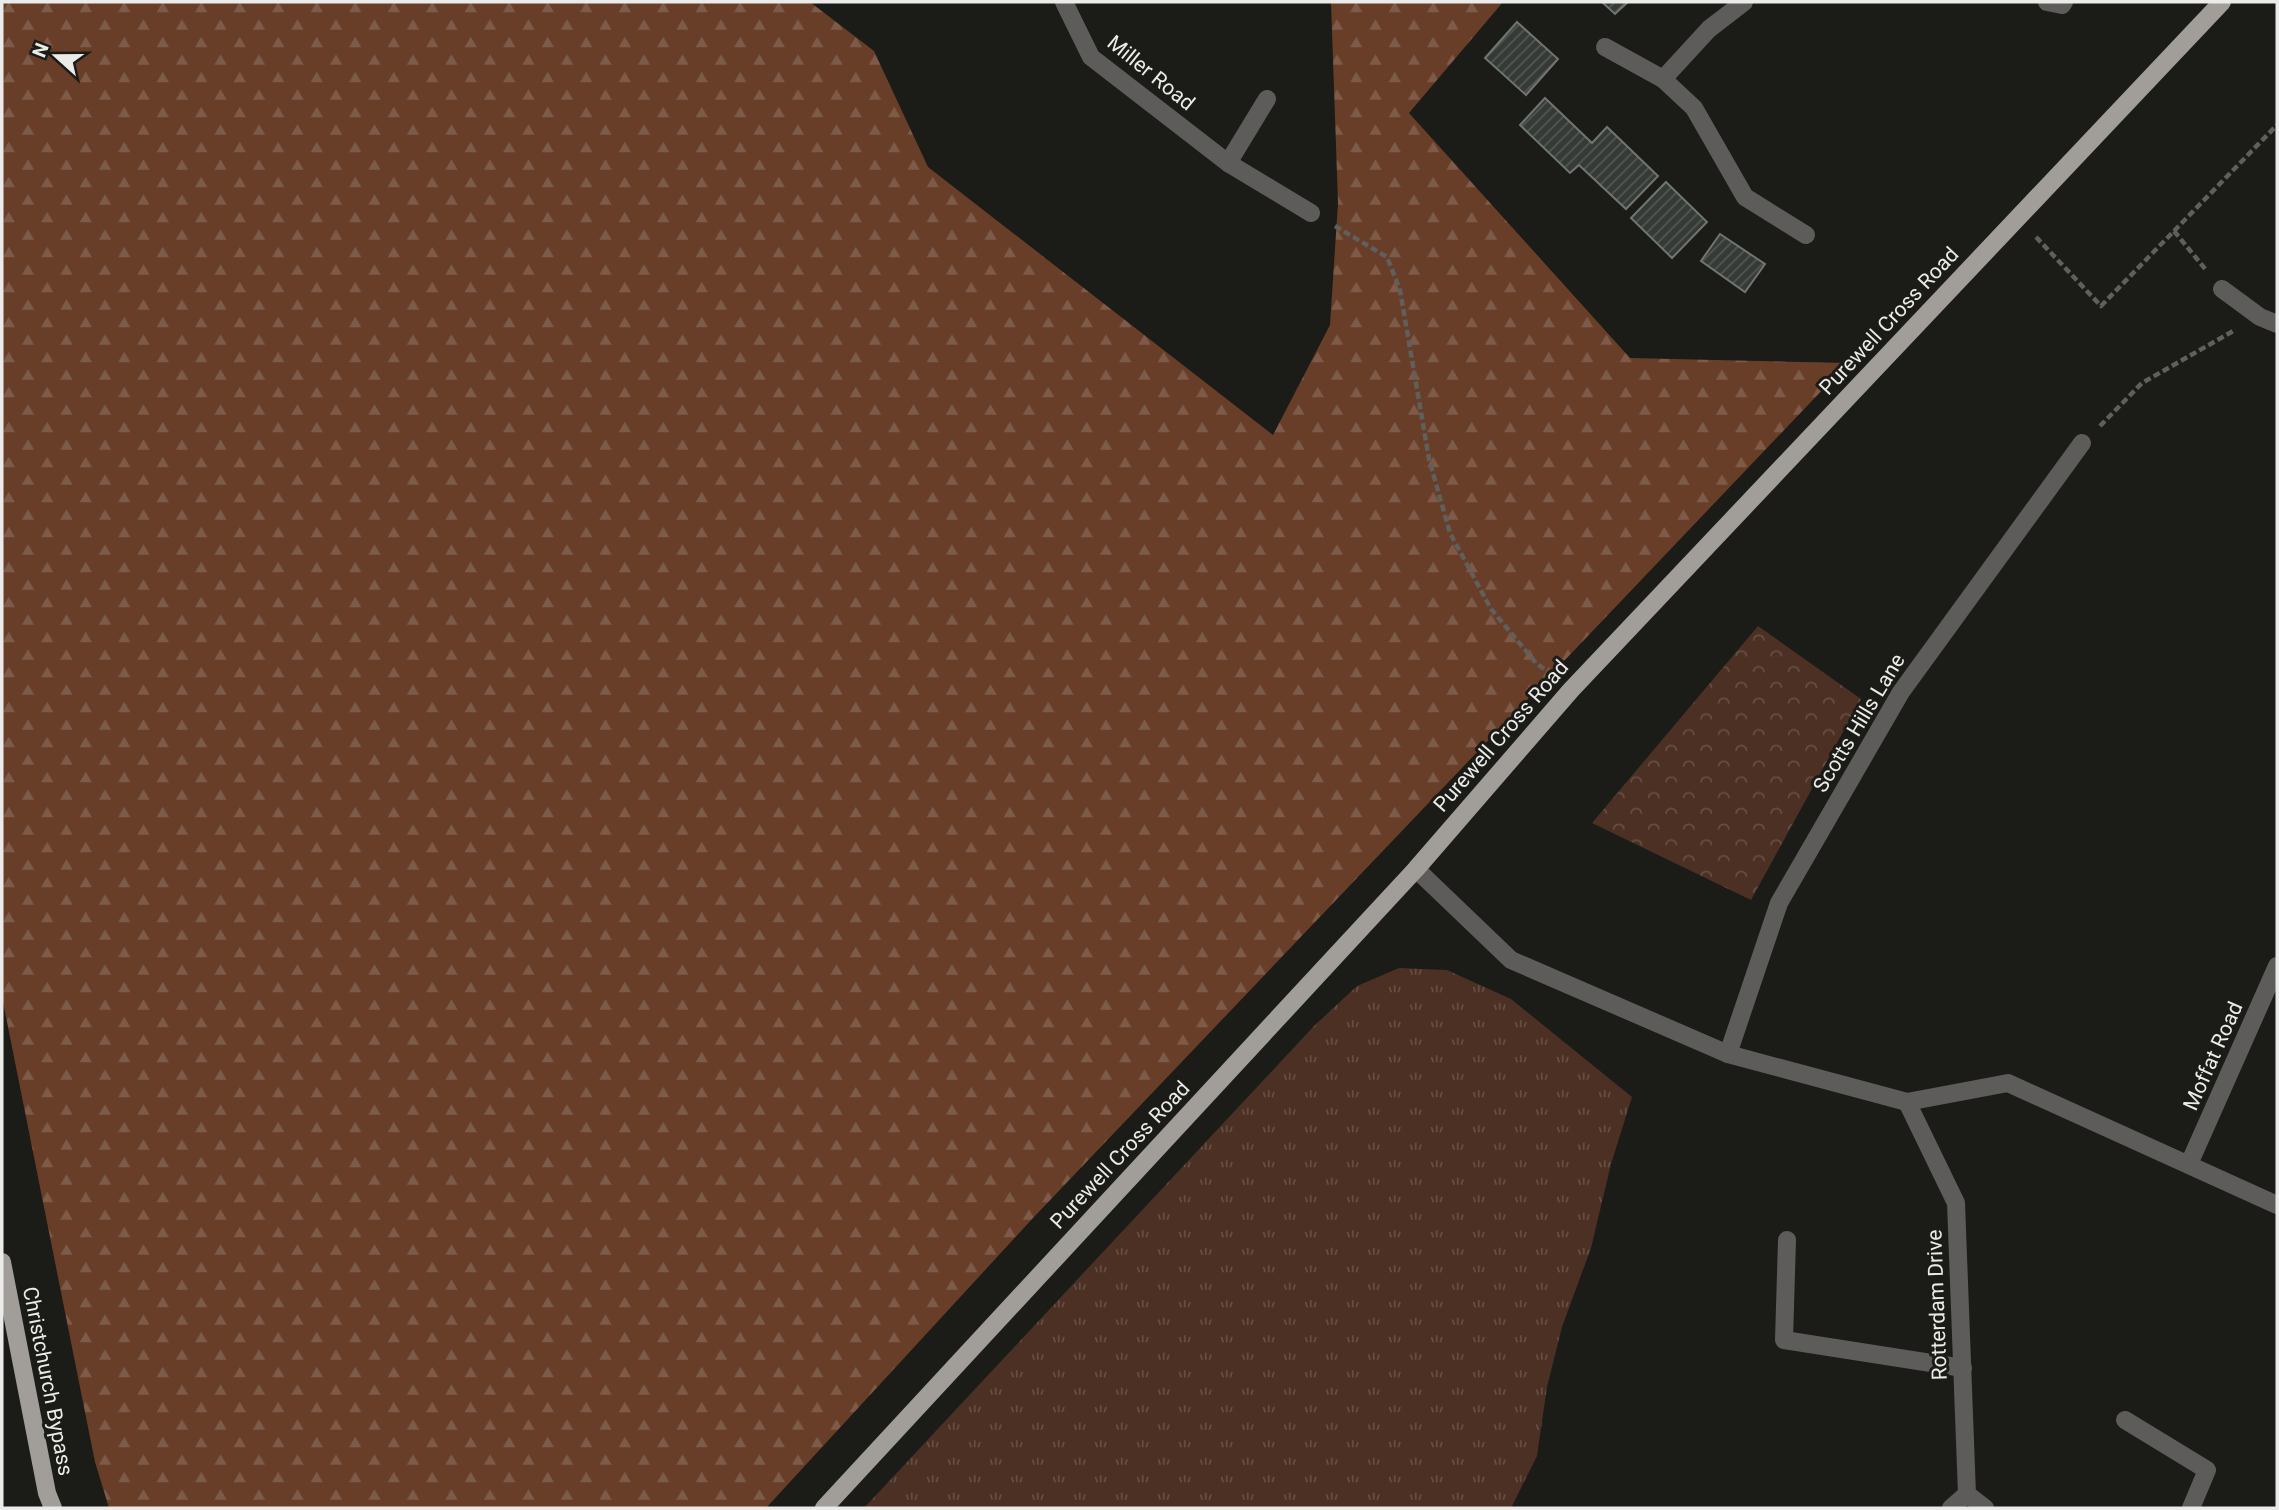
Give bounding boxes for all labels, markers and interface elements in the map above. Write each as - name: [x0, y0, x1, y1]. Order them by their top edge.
- north arrow: [21, 21, 91, 91]
- street label: Miller Road: [1103, 31, 1199, 115]
- text: N: [27, 40, 54, 60]
- street label: Purewell Cross Road: [1814, 242, 1964, 400]
- street label: Scotts Hills Lane: [1808, 650, 1910, 796]
- street label: Purewell Cross Road: [1429, 655, 1573, 817]
- street label: Moffat Road: [2178, 998, 2248, 1114]
- street label: Purewell Cross Road: [1045, 1076, 1195, 1234]
- street label: Rotterdam Drive: [1922, 1229, 1952, 1381]
- street label: Christchurch Bypass: [18, 1285, 78, 1477]

